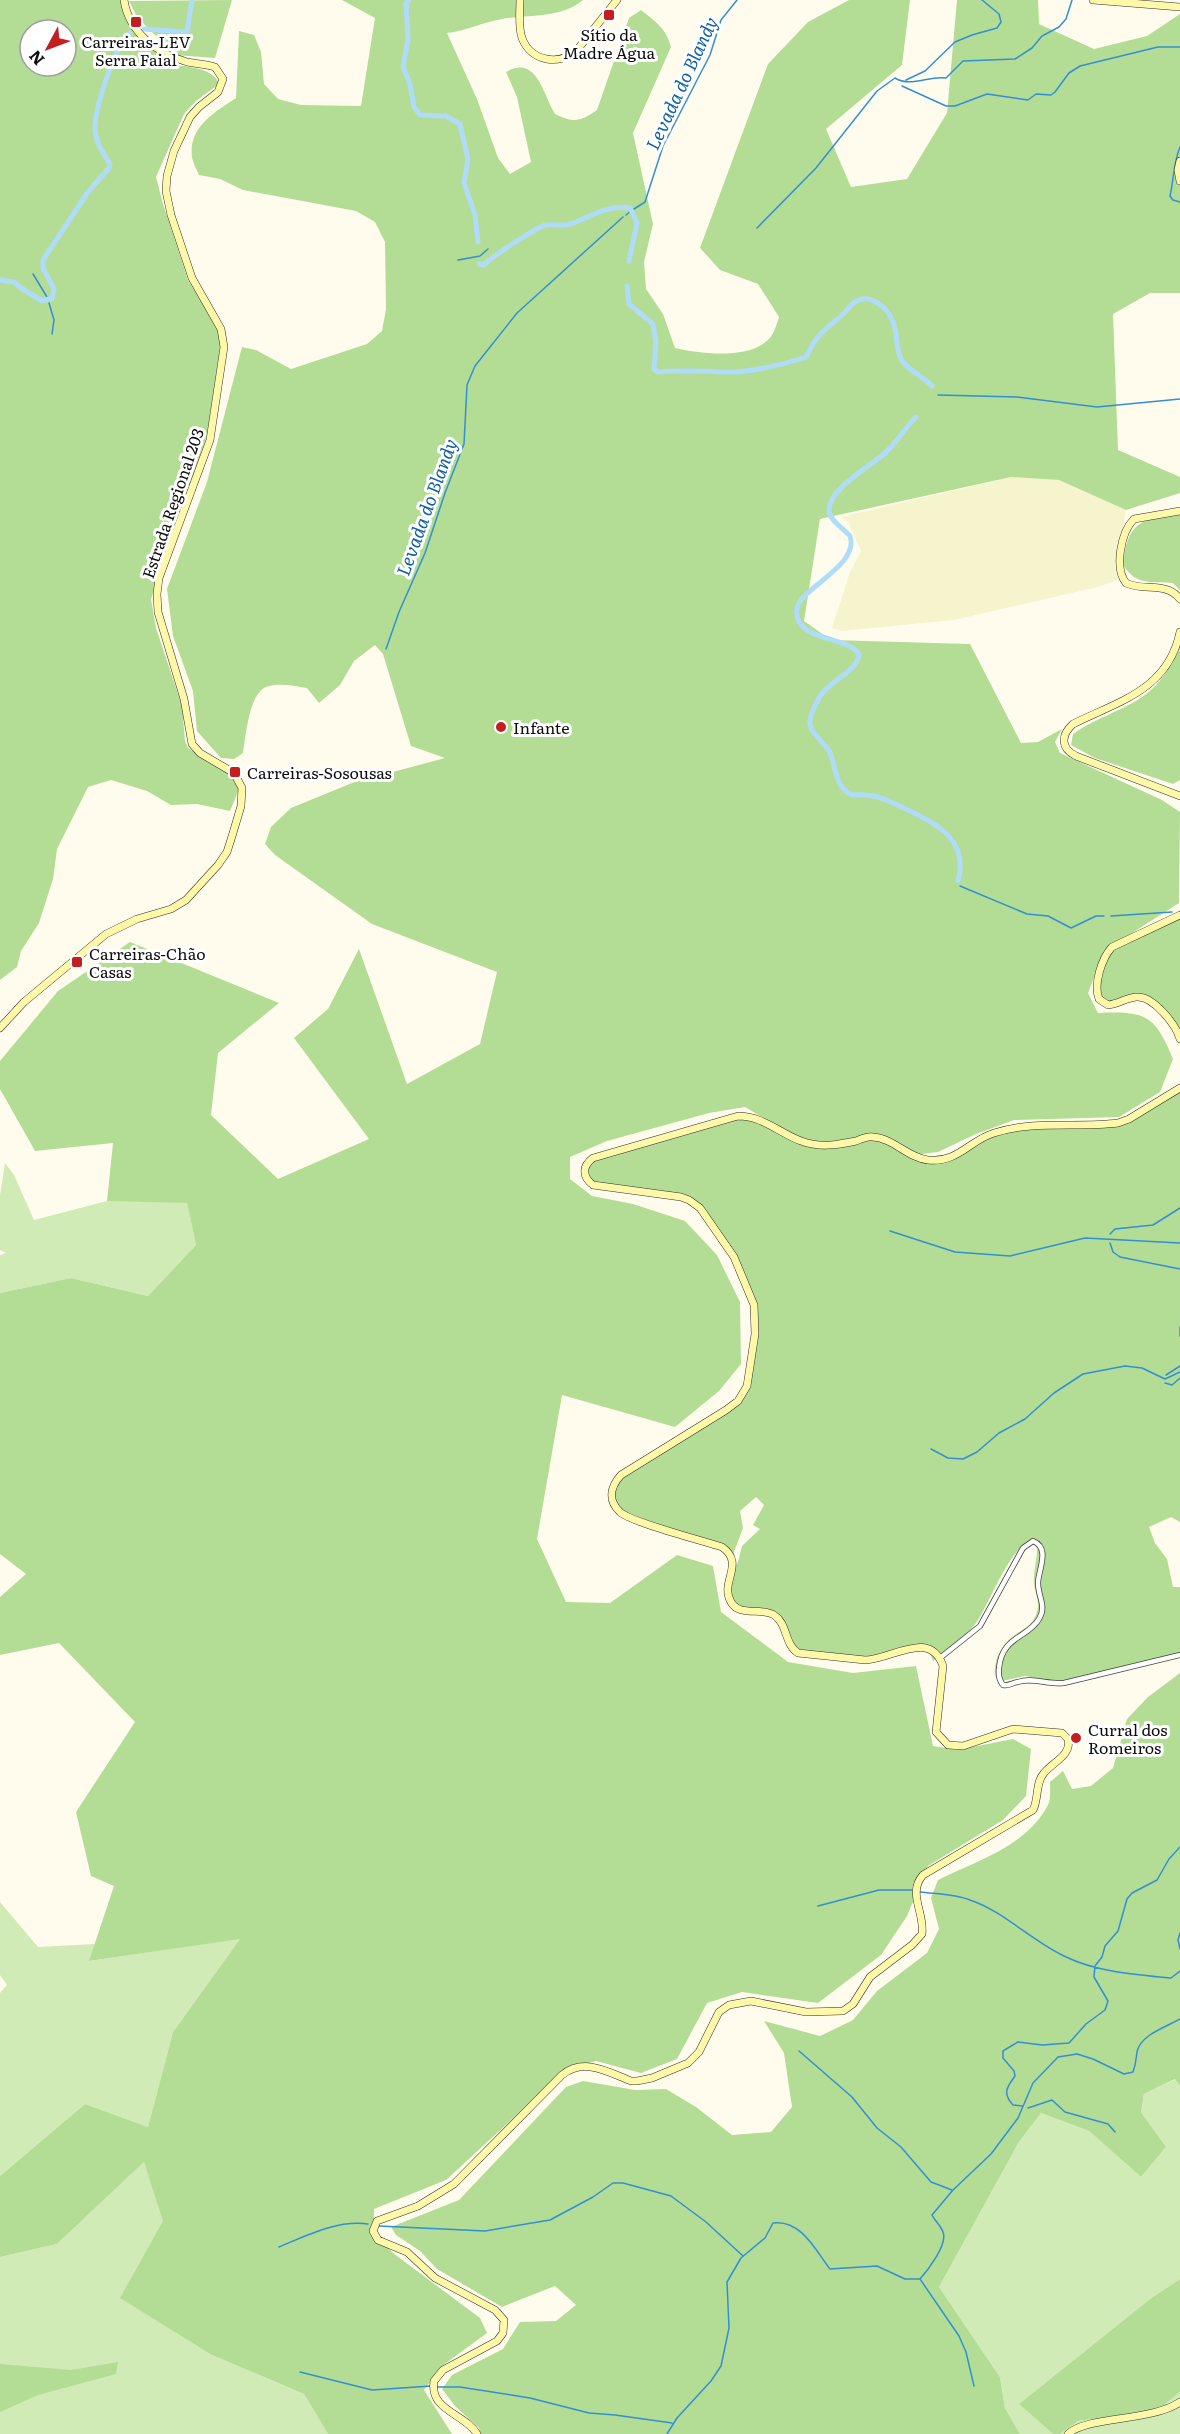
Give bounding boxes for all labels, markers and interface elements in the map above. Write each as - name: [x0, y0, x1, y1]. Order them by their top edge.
- marker: Sítio da Madre Água: [602, 8, 616, 22]
- water label: Levada do Blandy: [638, 12, 724, 154]
- marker: Carreiras-LEV Serra Faial: [129, 15, 143, 29]
- north arrow: [18, 18, 78, 78]
- place label: Sítio da Madre Água: [563, 22, 656, 64]
- place label: Carreiras-LEV Serra Faial: [81, 29, 191, 71]
- text: N: [22, 46, 49, 71]
- street label: Estrada Regional 203: [135, 425, 209, 581]
- water label: Levada do Blandy: [389, 435, 463, 579]
- place label: Infante: [513, 715, 569, 739]
- marker: Infante: [494, 720, 508, 734]
- place label: Carreiras-Sosousas: [247, 760, 392, 784]
- marker: Carreiras-Sosousas: [228, 765, 242, 779]
- place label: Carreiras-Chão Casas: [89, 941, 206, 983]
- marker: Carreiras-Chão Casas: [70, 955, 84, 969]
- place label: Curral dos Romeiros: [1088, 1717, 1167, 1759]
- marker: Curral dos Romeiros: [1069, 1731, 1083, 1745]

